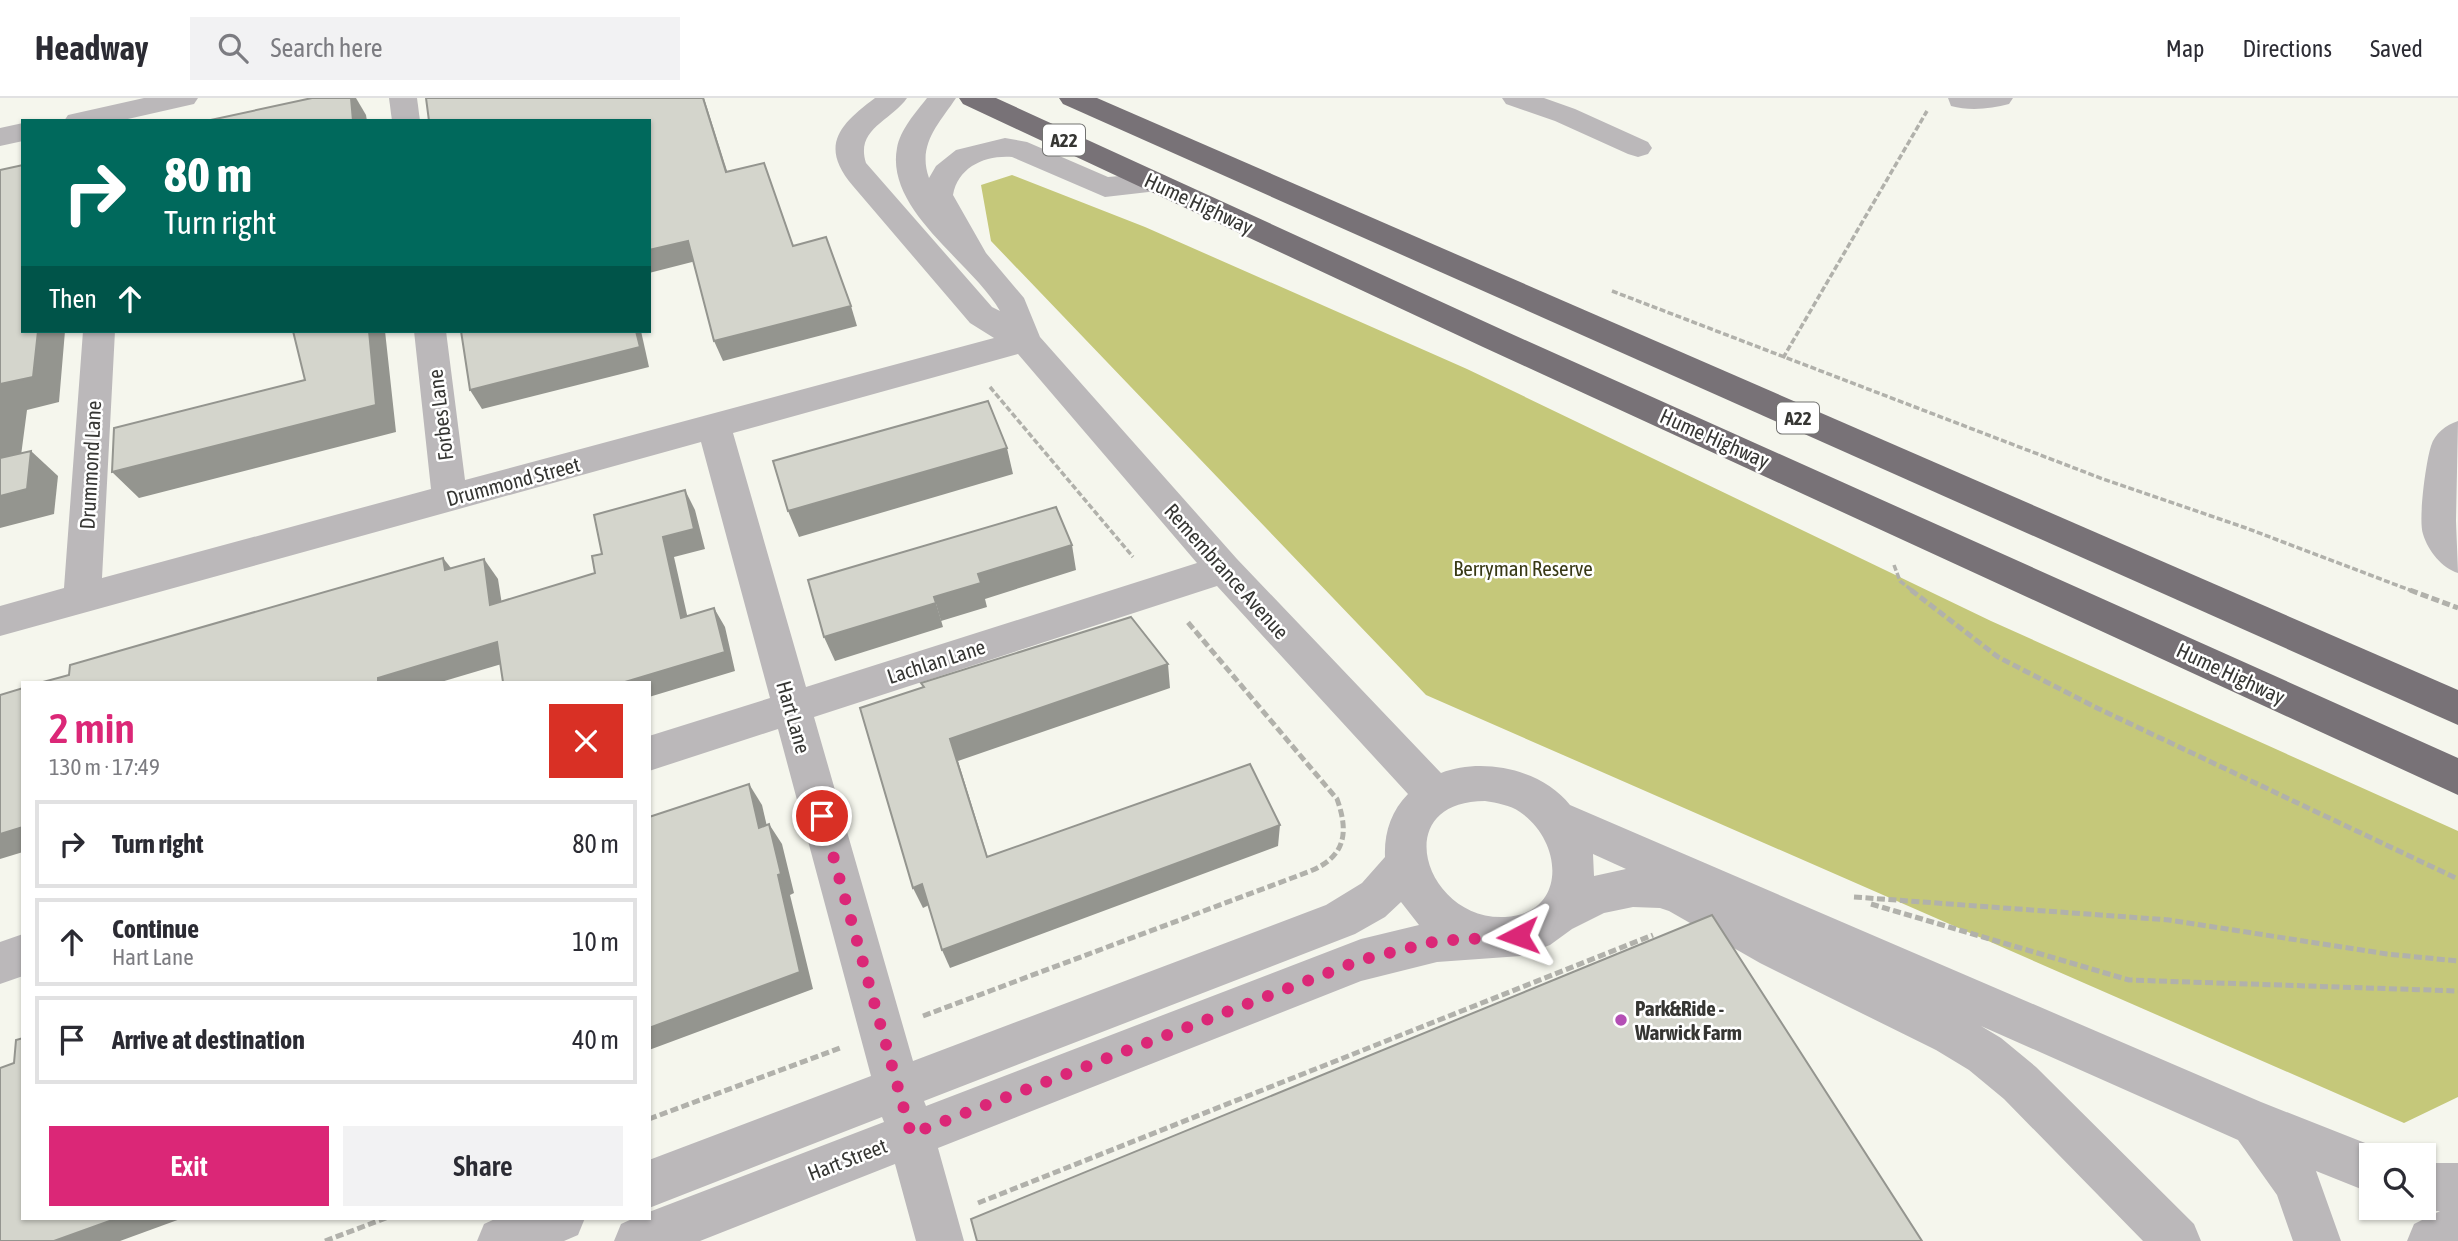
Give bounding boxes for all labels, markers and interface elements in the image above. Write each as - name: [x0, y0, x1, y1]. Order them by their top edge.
- search box: [190, 17, 680, 80]
- text: Headway: [35, 29, 148, 67]
- icon: search: [214, 29, 252, 67]
- text: Search here: [270, 33, 383, 63]
- text: Map: [2166, 35, 2204, 62]
- text: Directions: [2242, 35, 2332, 62]
- text: Saved: [2370, 35, 2423, 62]
- road number: A22: [1043, 124, 1085, 156]
- text: 80 m: [164, 146, 252, 202]
- icon: right: [49, 147, 140, 238]
- street label: Hume Highway: [1141, 167, 1257, 239]
- text: Turn right: [164, 204, 277, 241]
- icon: ahead: [111, 280, 149, 318]
- text: Then: [49, 284, 97, 314]
- street label: Forbes Lane: [423, 368, 457, 462]
- street label: Drummond Lane: [75, 400, 105, 530]
- road number: A22: [1777, 402, 1819, 434]
- street label: Hume Highway: [1657, 403, 1774, 473]
- street label: Drummond Street: [444, 452, 582, 510]
- street label: Remembrance Avenue: [1160, 498, 1294, 644]
- park label: Berryman Reserve: [1453, 556, 1593, 580]
- street label: Lachlan Lane: [884, 634, 988, 688]
- street label: Hume Highway: [2173, 637, 2289, 709]
- street label: Hart Lane: [772, 678, 816, 756]
- text: 2 min: [49, 704, 135, 752]
- button: close: [549, 704, 623, 778]
- text: 130 m · 17:49: [49, 754, 160, 780]
- pin: [792, 786, 852, 846]
- icon: arrive: [803, 797, 841, 835]
- icon: right: [53, 825, 91, 863]
- text: Turn right: [112, 829, 203, 859]
- text: 80 m: [572, 829, 619, 859]
- position arrow: [1481, 899, 1555, 973]
- text: Continue: [112, 914, 199, 944]
- icon: ahead: [53, 923, 91, 961]
- text: 10 m: [572, 927, 619, 957]
- text: Hart Lane: [112, 944, 194, 970]
- place label: Park&Ride - Warwick Farm: [1634, 996, 1742, 1044]
- marker: Park&Ride - Warwick Farm: [1613, 1012, 1629, 1028]
- icon: arrive: [53, 1021, 91, 1059]
- text: Arrive at destination: [112, 1025, 305, 1055]
- text: 40 m: [572, 1025, 619, 1055]
- button: Exit: [49, 1126, 329, 1206]
- button: Share: [343, 1126, 623, 1206]
- street label: Hart Street: [804, 1133, 890, 1185]
- map controls: [2359, 1143, 2436, 1220]
- button: search: [2359, 1143, 2436, 1220]

